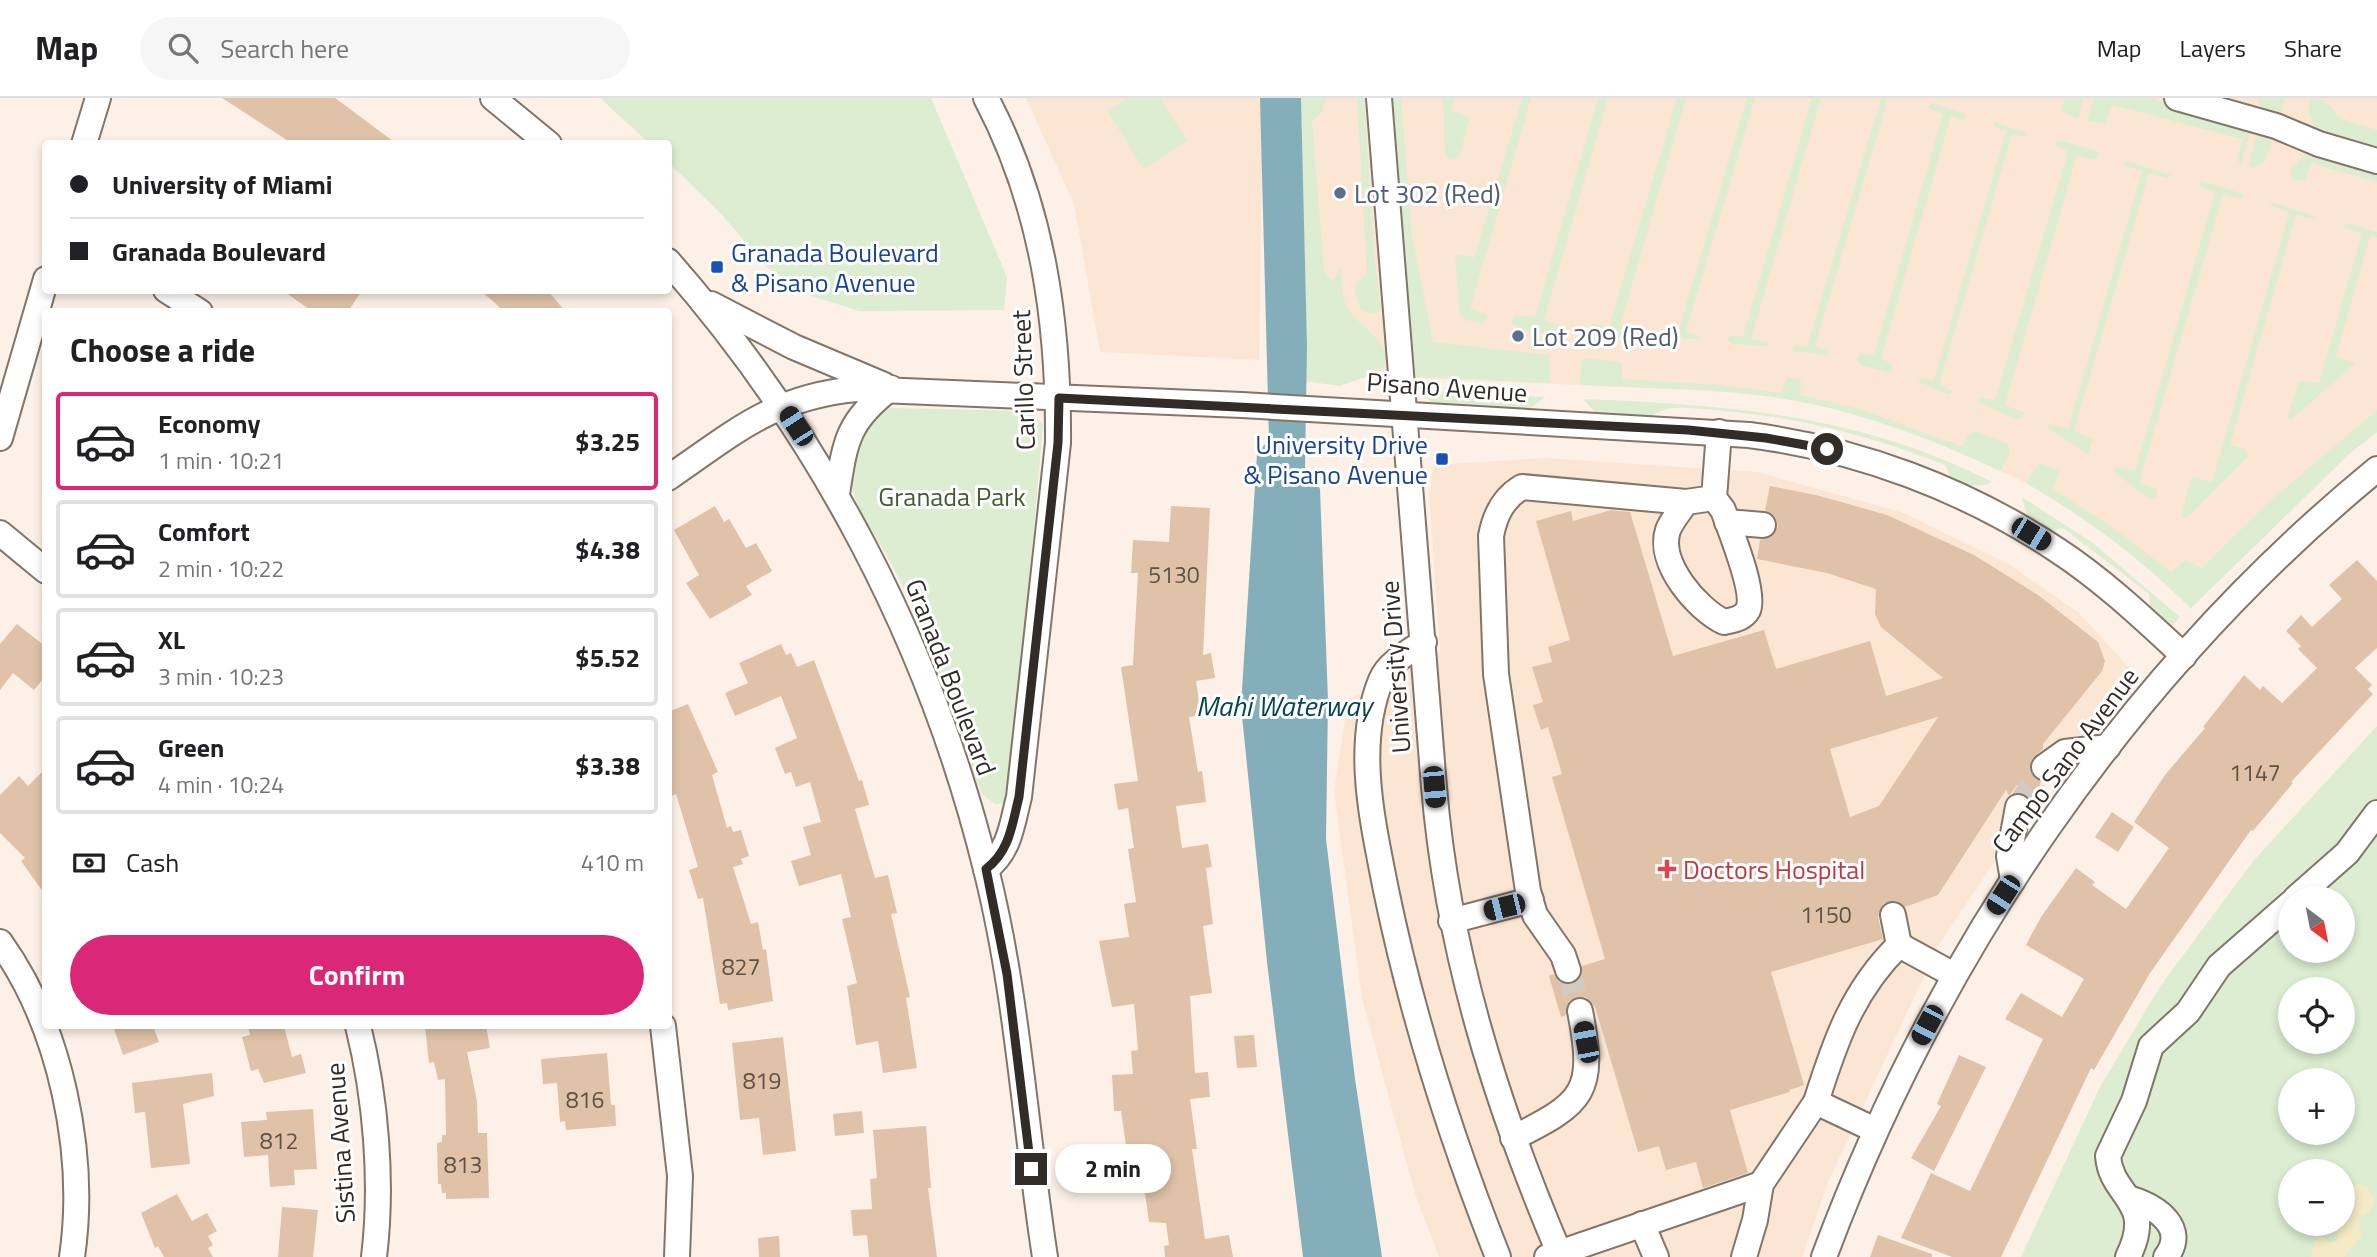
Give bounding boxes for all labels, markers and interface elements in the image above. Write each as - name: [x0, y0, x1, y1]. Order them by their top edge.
- search box: [140, 17, 630, 80]
- text: Map: [35, 23, 98, 73]
- icon: search: [164, 29, 202, 67]
- text: Search here: [220, 29, 349, 68]
- text: Map: [2097, 30, 2142, 66]
- text: Layers: [2180, 30, 2246, 66]
- text: Share: [2284, 30, 2342, 66]
- text: University of Miami: [112, 165, 332, 204]
- place label: Lot 302 (Red): [1354, 174, 1501, 213]
- marker: Lot 302 (Red): [1332, 185, 1348, 201]
- text: Granada Boulevard: [112, 232, 326, 271]
- place label: Granada Boulevard & Pisano Avenue: [731, 233, 939, 302]
- marker: Granada Boulevard & Pisano Avenue: [709, 259, 725, 275]
- street label: Carillo Street: [1001, 309, 1045, 451]
- place label: Lot 209 (Red): [1532, 317, 1679, 356]
- text: Choose a ride: [70, 326, 255, 374]
- marker: Lot 209 (Red): [1510, 328, 1526, 344]
- street label: Pisano Avenue: [1365, 362, 1529, 412]
- car: [776, 403, 817, 449]
- text: Economy: [158, 404, 260, 443]
- icon: car: [74, 410, 137, 473]
- text: $3.25: [575, 422, 640, 461]
- place label: University Drive & Pisano Avenue: [1243, 425, 1428, 494]
- route start: [1811, 433, 1843, 465]
- text: 1 min · 10:21: [158, 443, 284, 478]
- marker: University Drive & Pisano Avenue: [1434, 451, 1450, 467]
- park label: Granada Park: [878, 477, 1026, 516]
- text: Comfort: [158, 512, 250, 551]
- car: [2008, 514, 2055, 554]
- icon: car: [74, 518, 137, 581]
- text: $4.38: [575, 530, 640, 569]
- text: 2 min · 10:22: [158, 551, 284, 586]
- house number: 5130: [1148, 557, 1200, 592]
- street label: Granada Boulevard: [896, 573, 1006, 781]
- street label: University Drive: [1370, 579, 1420, 755]
- text: XL: [158, 620, 185, 659]
- icon: car: [74, 626, 137, 689]
- text: $5.52: [575, 638, 640, 677]
- text: 3 min · 10:23: [158, 659, 284, 694]
- street label: Campo Sano Avenue: [1982, 659, 2148, 861]
- water label: Mahi Waterway: [1196, 684, 1375, 727]
- text: Green: [158, 728, 224, 767]
- icon: car: [74, 734, 137, 797]
- text: $3.38: [575, 746, 640, 785]
- house number: 1147: [2229, 755, 2281, 790]
- car: [1422, 765, 1447, 809]
- text: 4 min · 10:24: [158, 767, 284, 802]
- text: Cash: [126, 843, 179, 882]
- icon: cash: [70, 844, 108, 882]
- text: 410 m: [581, 845, 644, 880]
- place label: Doctors Hospital: [1683, 850, 1865, 889]
- marker: Doctors Hospital: [1657, 859, 1677, 879]
- car: [1983, 872, 2024, 918]
- north arrow: [2278, 886, 2356, 962]
- map controls: [2278, 886, 2355, 1236]
- car: [1482, 892, 1527, 922]
- house number: 1150: [1800, 897, 1852, 932]
- button: Confirm: [70, 935, 644, 1015]
- house number: 827: [722, 949, 760, 984]
- button: locate: [2278, 977, 2355, 1054]
- car: [1908, 1002, 1947, 1048]
- car: [1572, 1019, 1601, 1065]
- street label: Sistina Avenue: [315, 1061, 365, 1225]
- house number: 819: [743, 1063, 781, 1098]
- button: +: [2278, 1068, 2355, 1145]
- house number: 816: [566, 1082, 604, 1117]
- house number: 812: [260, 1123, 298, 1158]
- callout: 2 min: [1056, 1144, 1171, 1194]
- house number: 813: [444, 1147, 482, 1182]
- text: 2 min: [1085, 1151, 1141, 1186]
- route end: [1015, 1153, 1047, 1185]
- button: −: [2278, 1159, 2355, 1236]

